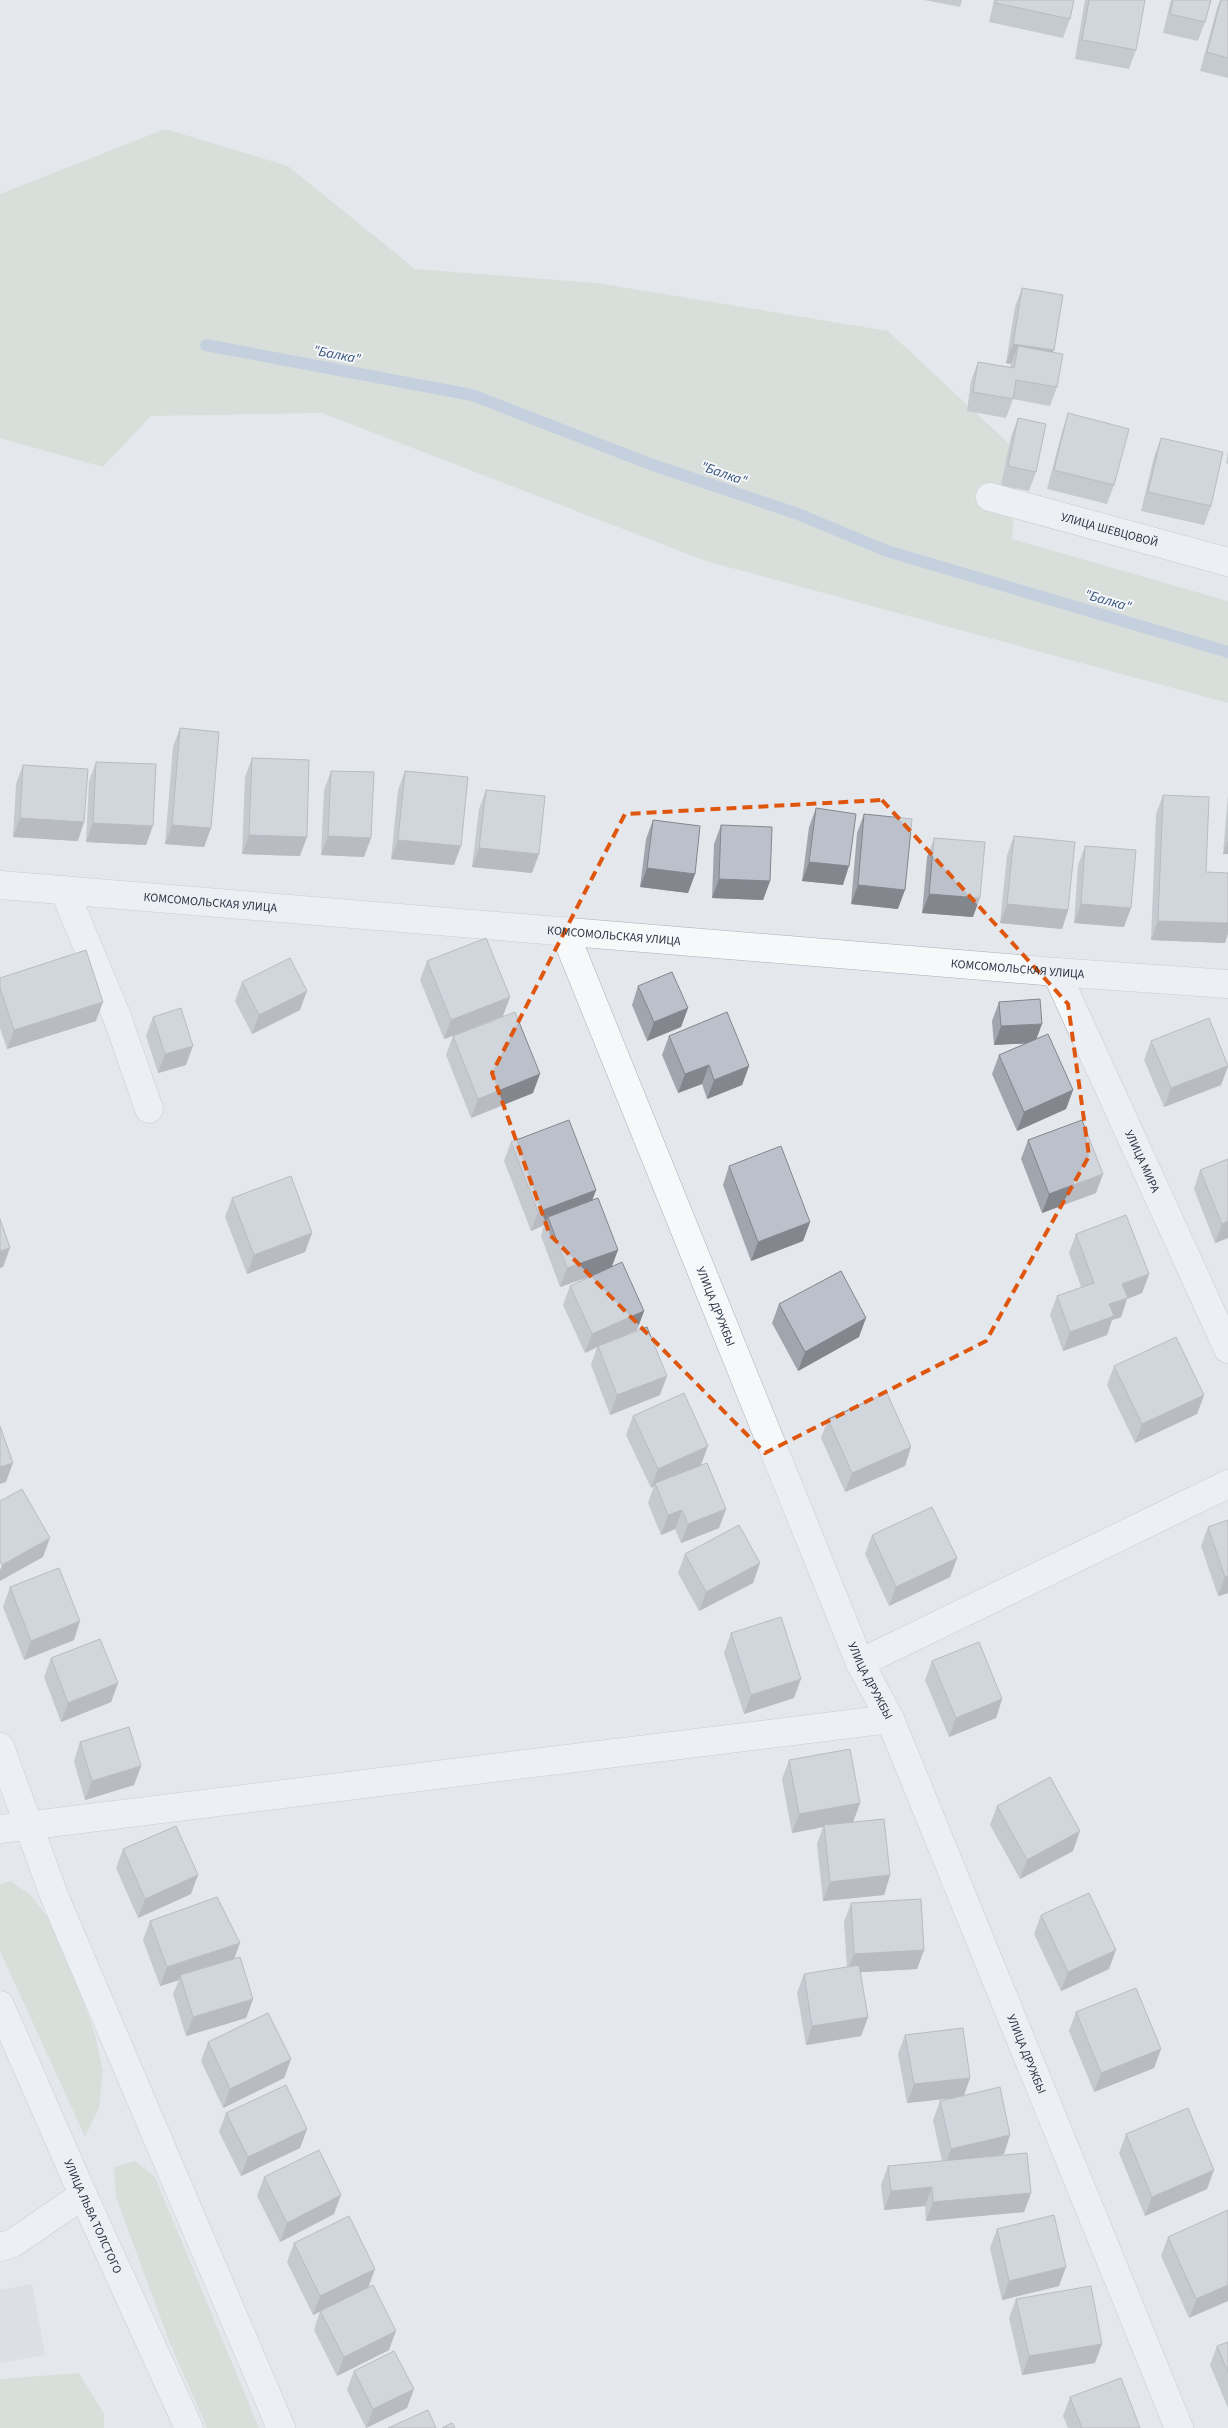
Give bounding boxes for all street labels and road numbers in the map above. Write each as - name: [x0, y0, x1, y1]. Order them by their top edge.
- street label: УЛИЦА ШЕВЦОВОЙ: [1059, 509, 1160, 552]
- street label: КОМСОМОЛЬСКАЯ УЛИЦА: [143, 889, 278, 917]
- street label: КОМСОМОЛЬСКАЯ УЛИЦА: [546, 922, 682, 950]
- street label: КОМСОМОЛЬСКАЯ УЛИЦА: [950, 955, 1085, 983]
- street label: УЛИЦА МИРА: [1120, 1127, 1164, 1196]
- street label: УЛИЦА ДРУЖБЫ: [692, 1264, 739, 1349]
- street label: УЛИЦА ДРУЖБЫ: [843, 1640, 897, 1722]
- street label: УЛИЦА ДРУЖБЫ: [1002, 2012, 1050, 2097]
- street label: УЛИЦА ЛЬВА ТОЛСТОГО: [59, 2157, 126, 2277]

